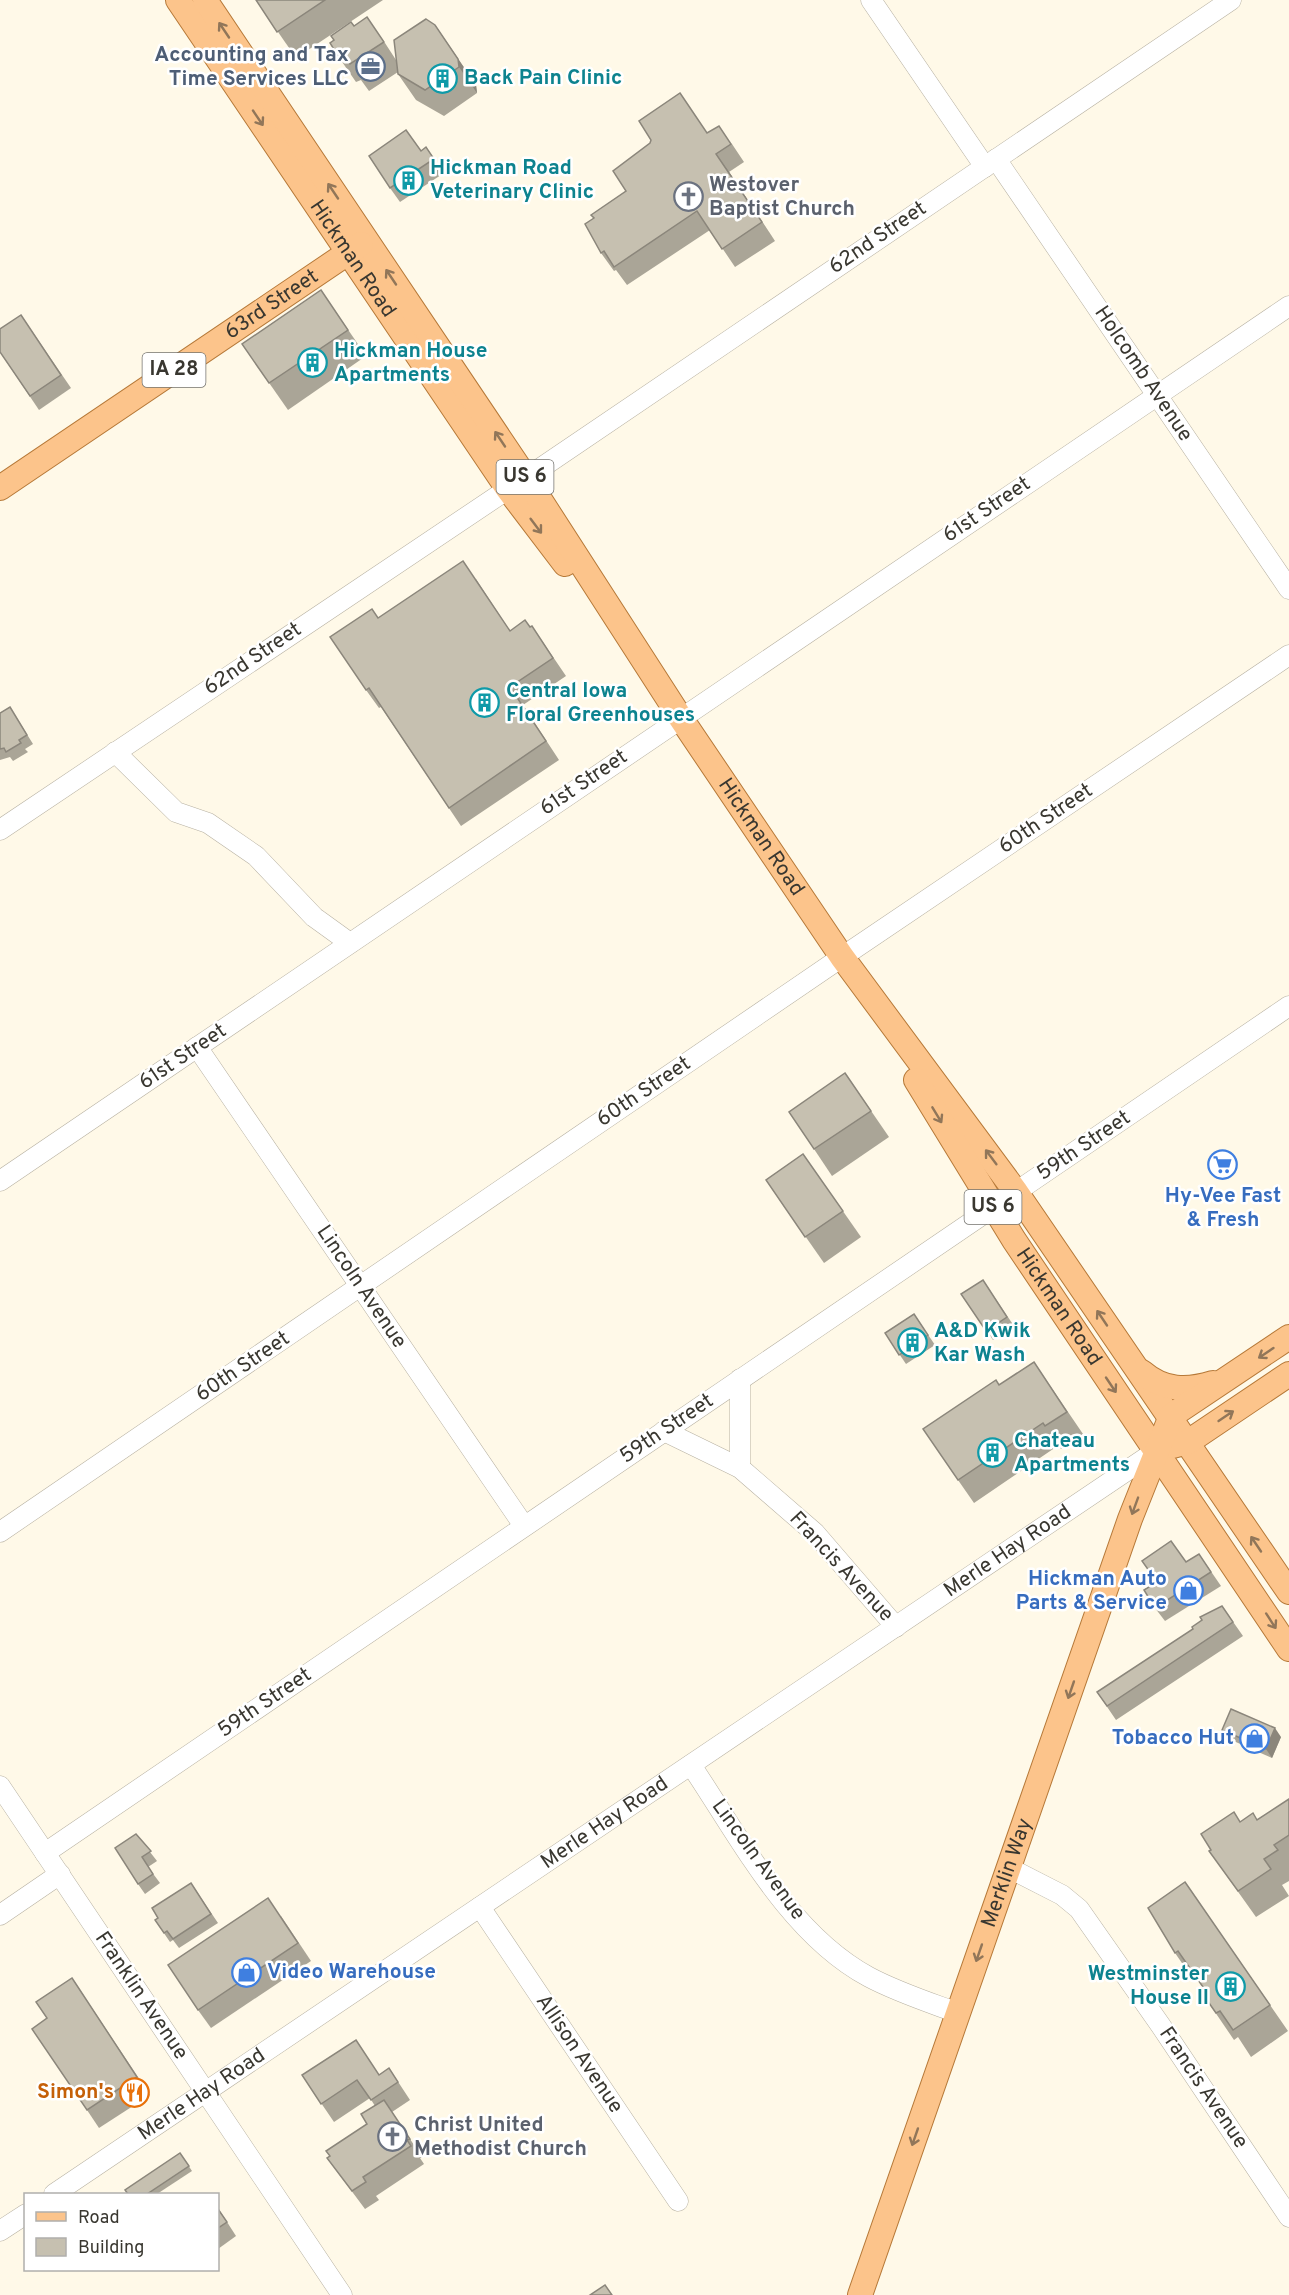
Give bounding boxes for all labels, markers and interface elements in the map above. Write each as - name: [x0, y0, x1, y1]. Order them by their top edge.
- one-way arrow: [218, 21, 231, 38]
- place label: Accounting and Tax Time Services LLC: [154, 42, 349, 93]
- office icon: Accounting and Tax Time Services LLC: [354, 51, 386, 83]
- building icon: Back Pain Clinic: [427, 62, 459, 94]
- place label: Back Pain Clinic: [464, 65, 622, 92]
- one-way arrow: [251, 110, 264, 127]
- place label: Hickman Road Veterinary Clinic: [430, 155, 594, 206]
- building icon: Hickman Road Veterinary Clinic: [393, 164, 425, 196]
- place label: Westover Baptist Church: [709, 172, 855, 223]
- church icon: Westover Baptist Church: [672, 181, 704, 213]
- one-way arrow: [327, 183, 340, 200]
- street label: Hickman Road: [303, 194, 402, 323]
- street label: 62nd Street: [824, 195, 932, 281]
- street label: 63rd Street: [220, 263, 324, 346]
- one-way arrow: [385, 270, 397, 286]
- street label: Holcomb Avenue: [1088, 301, 1198, 447]
- place label: Hickman House Apartments: [334, 338, 487, 389]
- building icon: Hickman House Apartments: [297, 347, 329, 379]
- road number: IA 28: [142, 353, 206, 387]
- one-way arrow: [494, 431, 506, 448]
- road number: US 6: [496, 460, 554, 494]
- street label: 61st Street: [938, 471, 1036, 549]
- one-way arrow: [529, 518, 542, 534]
- street label: 62nd Street: [199, 616, 307, 702]
- place label: Central Iowa Floral Greenhouses: [506, 678, 695, 729]
- building icon: Central Iowa Floral Greenhouses: [469, 687, 501, 719]
- street label: 61st Street: [535, 744, 633, 822]
- street label: Hickman Road: [712, 773, 810, 901]
- street label: 60th Street: [994, 778, 1098, 860]
- street label: 61st Street: [134, 1018, 232, 1096]
- street label: 60th Street: [592, 1051, 696, 1133]
- street label: 59th Street: [1032, 1105, 1136, 1187]
- one-way arrow: [931, 1106, 943, 1123]
- supermarket icon: Hy-Vee Fast & Fresh: [1207, 1149, 1239, 1181]
- one-way arrow: [985, 1150, 997, 1166]
- place label: Hy-Vee Fast & Fresh: [1165, 1183, 1281, 1234]
- road number: US 6: [964, 1190, 1022, 1224]
- street label: Lincoln Avenue: [310, 1220, 412, 1354]
- street label: Hickman Road: [1010, 1243, 1108, 1371]
- one-way arrow: [1096, 1310, 1108, 1326]
- place label: A&D Kwik Kar Wash: [934, 1318, 1031, 1369]
- street label: 60th Street: [191, 1326, 295, 1408]
- building icon: A&D Kwik Kar Wash: [897, 1327, 929, 1359]
- one-way arrow: [1258, 1347, 1274, 1359]
- one-way arrow: [1105, 1376, 1117, 1392]
- street label: 59th Street: [615, 1388, 719, 1470]
- one-way arrow: [1217, 1410, 1234, 1422]
- place label: Chateau Apartments: [1014, 1428, 1130, 1479]
- building icon: Chateau Apartments: [977, 1437, 1009, 1469]
- one-way arrow: [1129, 1496, 1140, 1515]
- street label: Merle Hay Road: [939, 1499, 1076, 1604]
- street label: Francis Avenue: [783, 1506, 899, 1628]
- one-way arrow: [1250, 1536, 1262, 1553]
- place label: Hickman Auto Parts & Service: [1016, 1566, 1167, 1617]
- shop icon: Hickman Auto Parts & Service: [1172, 1575, 1204, 1607]
- one-way arrow: [1265, 1612, 1277, 1629]
- street label: 59th Street: [213, 1662, 317, 1744]
- one-way arrow: [1064, 1680, 1075, 1699]
- shop icon: Tobacco Hut: [1239, 1722, 1271, 1754]
- place label: Tobacco Hut: [1112, 1725, 1234, 1752]
- street label: Merle Hay Road: [536, 1770, 673, 1875]
- street label: Lincoln Avenue: [705, 1794, 811, 1926]
- street label: Merklin Way: [975, 1814, 1038, 1931]
- street label: Franklin Avenue: [88, 1927, 194, 2065]
- one-way arrow: [973, 1943, 984, 1962]
- shop icon: Video Warehouse: [230, 1956, 262, 1988]
- place label: Video Warehouse: [267, 1959, 436, 1986]
- place label: Westminster House II: [1088, 1961, 1209, 2012]
- building icon: Westminster House II: [1214, 1970, 1246, 2002]
- street label: Allison Avenue: [529, 1989, 629, 2119]
- street label: Francis Avenue: [1152, 2022, 1254, 2154]
- street label: Merle Hay Road: [133, 2042, 271, 2147]
- restaurant icon: Simon's: [119, 2076, 151, 2108]
- place label: Simon's: [37, 2079, 114, 2106]
- place label: Christ United Methodist Church: [414, 2112, 587, 2163]
- church icon: Christ United Methodist Church: [377, 2121, 409, 2153]
- one-way arrow: [909, 2128, 920, 2147]
- legend: [24, 2193, 219, 2271]
- text: Road: [78, 2207, 120, 2230]
- text: Building: [78, 2237, 144, 2260]

